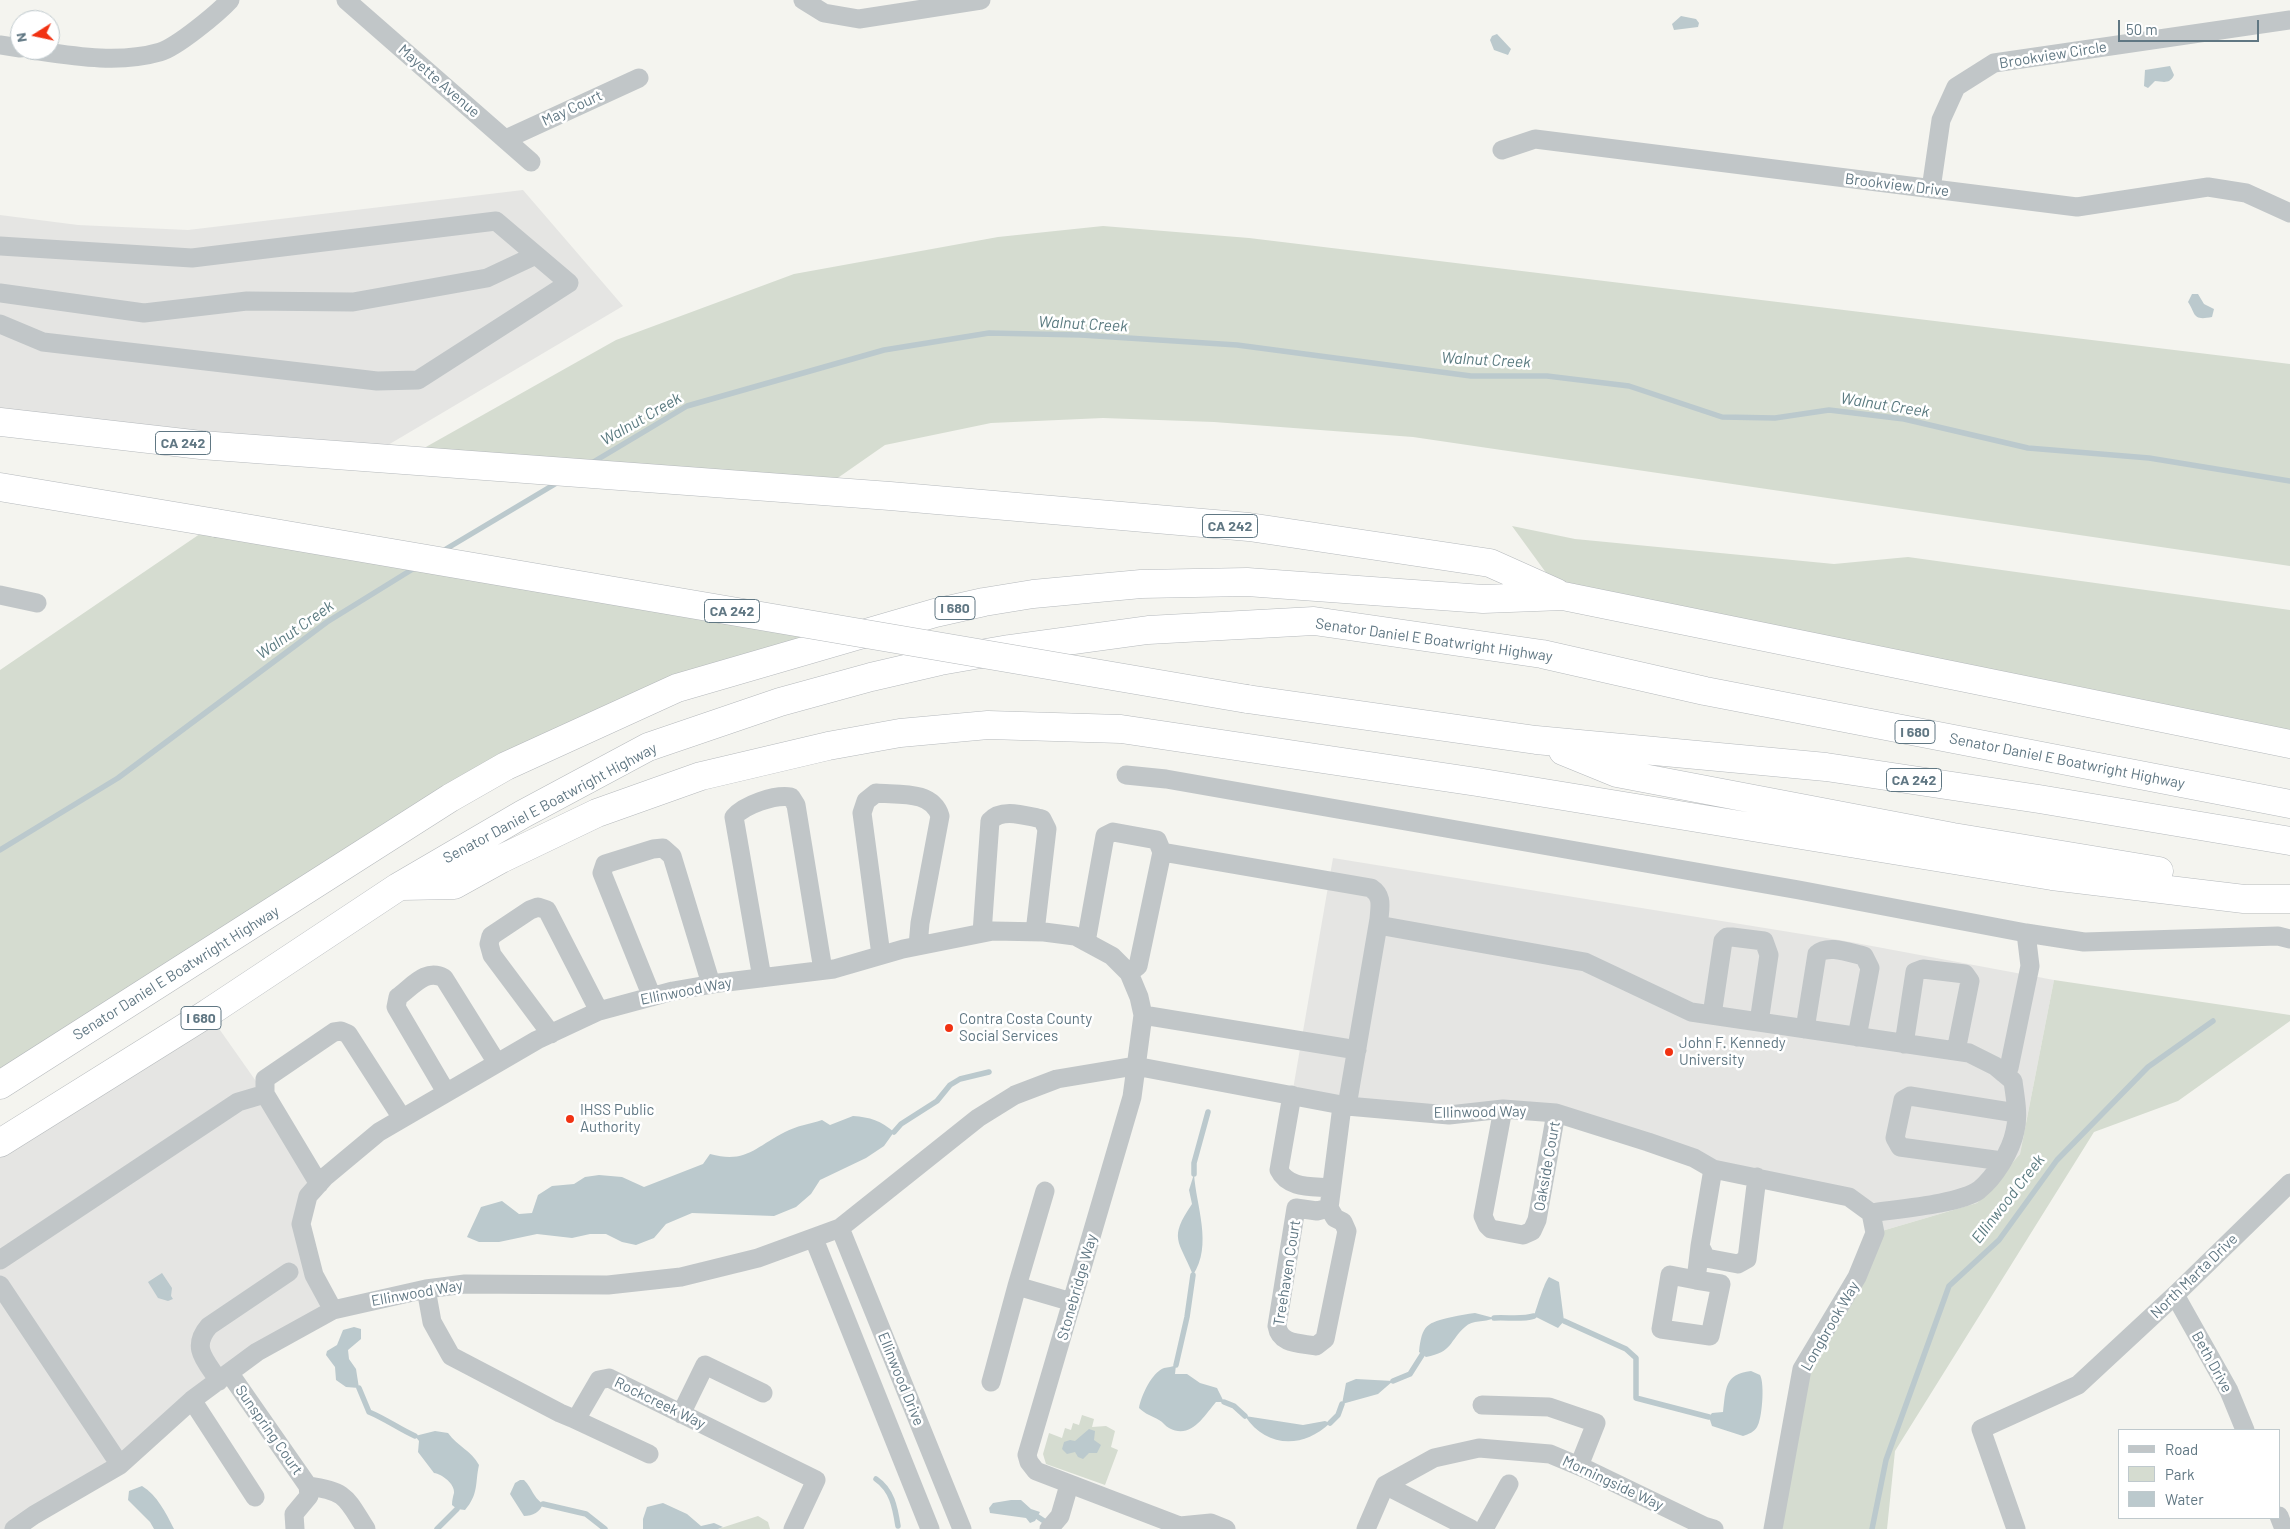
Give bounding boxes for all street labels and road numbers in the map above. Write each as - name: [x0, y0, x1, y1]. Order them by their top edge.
- street label: Brookview Circle: [1998, 38, 2108, 72]
- street label: Mayette Avenue: [395, 41, 483, 121]
- street label: May Court: [539, 86, 605, 130]
- street label: Brookview Drive: [1844, 170, 1950, 200]
- road number: CA 242: [156, 432, 210, 454]
- road number: CA 242: [1202, 514, 1258, 538]
- road number: I 680: [935, 596, 975, 620]
- road number: CA 242: [704, 600, 760, 622]
- street label: Senator Daniel E Boatwright Highway: [1314, 614, 1554, 666]
- road number: I 680: [1895, 720, 1935, 744]
- street label: Senator Daniel E Boatwright Highway: [1948, 729, 2186, 793]
- street label: Senator Daniel E Boatwright Highway: [440, 739, 660, 867]
- road number: CA 242: [1886, 768, 1942, 792]
- street label: Senator Daniel E Boatwright Highway: [70, 902, 282, 1044]
- street label: Ellinwood Way: [639, 973, 733, 1009]
- road number: I 680: [181, 1006, 221, 1030]
- street label: Ellinwood Way: [1433, 1102, 1527, 1122]
- street label: Oakside Court: [1530, 1120, 1564, 1212]
- street label: Treehaven Court: [1270, 1219, 1304, 1327]
- street label: North Marta Drive: [2147, 1230, 2241, 1322]
- street label: Stonebridge Way: [1053, 1232, 1101, 1342]
- street label: Ellinwood Way: [370, 1276, 464, 1310]
- street label: Longbrook Way: [1797, 1278, 1863, 1374]
- street label: Beth Drive: [2188, 1328, 2236, 1396]
- street label: Ellinwood Drive: [874, 1330, 928, 1428]
- street label: Rockcreek Way: [612, 1373, 708, 1433]
- street label: Sunspring Court: [231, 1382, 307, 1478]
- street label: Morningside Way: [1560, 1452, 1666, 1514]

